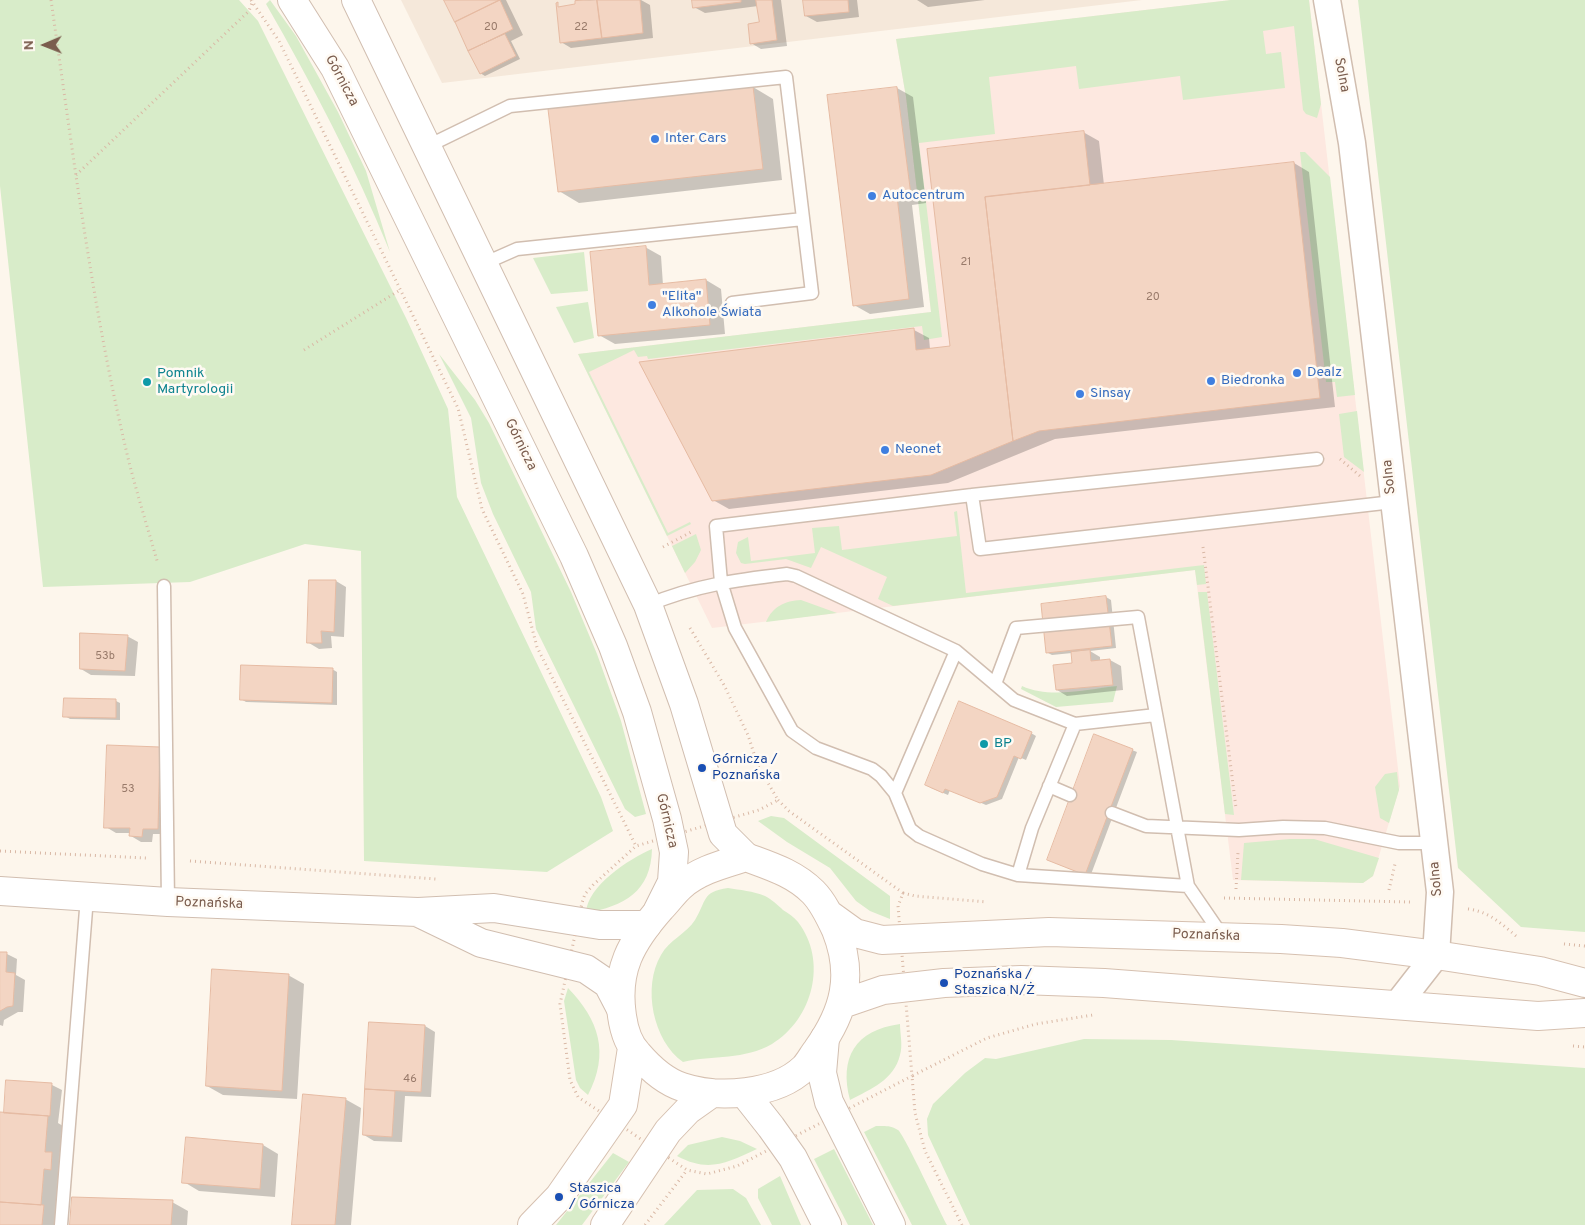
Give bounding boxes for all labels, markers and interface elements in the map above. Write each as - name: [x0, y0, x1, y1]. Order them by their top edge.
- north arrow: [20, 20, 70, 70]
- house number: 20: [484, 21, 498, 35]
- house number: 22: [574, 21, 588, 35]
- text: N: [21, 40, 38, 50]
- street label: Górnicza: [321, 53, 361, 109]
- street label: Solna: [1329, 56, 1353, 94]
- place label: Inter Cars: [665, 131, 727, 147]
- marker: Inter Cars: [649, 133, 661, 145]
- place label: Autocentrum: [882, 188, 965, 204]
- marker: Autocentrum: [866, 190, 878, 202]
- house number: 21: [961, 256, 971, 270]
- place label: "Elita" Alkohole Świata: [662, 289, 762, 322]
- house number: 20: [1146, 291, 1160, 305]
- marker: "Elita" Alkohole Świata: [646, 299, 658, 311]
- place label: Dealz: [1307, 365, 1342, 381]
- place label: Pomnik Martyrologii: [157, 366, 233, 398]
- marker: Dealz: [1291, 367, 1303, 379]
- place label: Biedronka: [1221, 373, 1285, 389]
- marker: Biedronka: [1205, 375, 1217, 387]
- marker: Pomnik Martyrologii: [141, 376, 153, 388]
- place label: Sinsay: [1090, 386, 1131, 402]
- marker: Sinsay: [1074, 388, 1086, 400]
- street label: Górnicza: [500, 416, 540, 474]
- place label: Neonet: [895, 442, 941, 458]
- marker: Neonet: [879, 444, 891, 456]
- street label: Solna: [1380, 459, 1400, 495]
- house number: 53b: [95, 650, 115, 664]
- place label: BP: [994, 736, 1012, 752]
- marker: BP: [978, 738, 990, 750]
- place label: Górnicza / Poznańska: [712, 752, 780, 784]
- marker: Górnicza / Poznańska: [696, 762, 708, 774]
- house number: 53: [121, 783, 135, 797]
- street label: Górnicza: [652, 792, 680, 850]
- street label: Solna: [1427, 861, 1447, 897]
- street label: Poznańska: [175, 894, 243, 914]
- street label: Poznańska: [1172, 926, 1240, 946]
- place label: Poznańska / Staszica N/Ż: [954, 967, 1035, 1000]
- marker: Poznańska / Staszica N/Ż: [938, 977, 950, 989]
- house number: 46: [403, 1073, 417, 1087]
- place label: Staszica / Górnicza: [569, 1181, 635, 1214]
- marker: Staszica / Górnicza: [553, 1191, 565, 1203]

